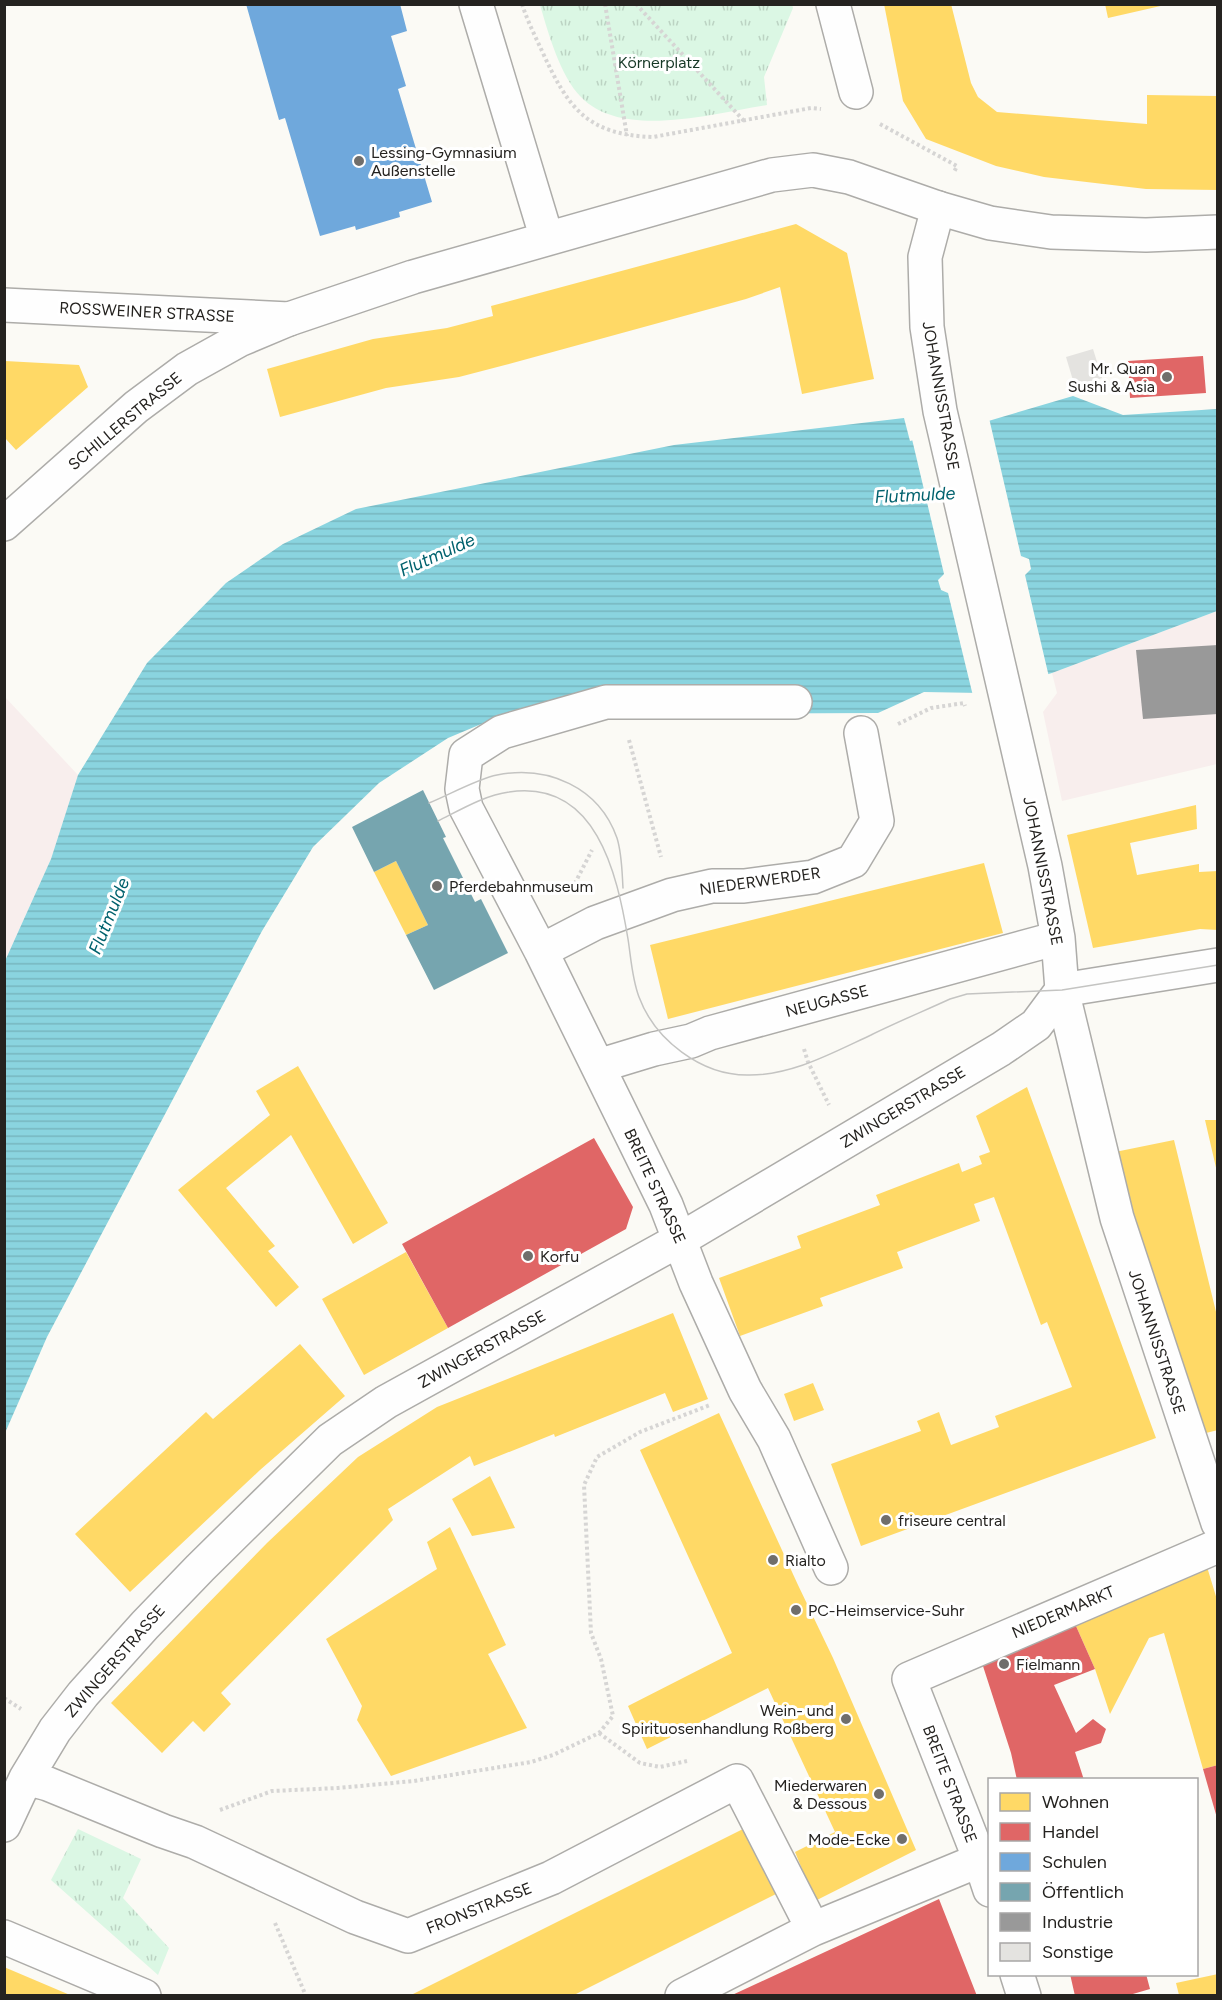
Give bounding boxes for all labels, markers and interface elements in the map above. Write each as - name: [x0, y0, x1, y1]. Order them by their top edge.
- park label: Körnerplatz: [618, 53, 700, 72]
- place label: Lessing-Gymnasium Außenstelle: [371, 143, 517, 180]
- marker: Lessing-Gymnasium Außenstelle: [352, 154, 366, 168]
- street label: ROSSWEINER STRASSE: [59, 298, 235, 326]
- street label: JOHANNISSTRASSE: [919, 320, 963, 472]
- place label: Mr. Quan Sushi & Asia: [1068, 359, 1155, 396]
- street label: SCHILLERSTRASSE: [64, 368, 186, 474]
- marker: Mr. Quan Sushi & Asia: [1160, 370, 1174, 384]
- water label: Flutmulde: [874, 482, 956, 508]
- water label: Flutmulde: [396, 529, 478, 581]
- street label: JOHANNISSTRASSE: [1019, 795, 1067, 947]
- street label: NIEDERWERDER: [698, 863, 822, 899]
- water label: Flutmulde: [84, 874, 134, 957]
- place label: Pferdebahnmuseum: [449, 877, 593, 896]
- marker: Pferdebahnmuseum: [430, 879, 444, 893]
- street label: NEUGASSE: [783, 981, 871, 1021]
- street label: ZWINGERSTRASSE: [837, 1062, 969, 1152]
- street label: BREITE STRASSE: [620, 1126, 690, 1246]
- place label: Korfu: [540, 1247, 579, 1266]
- marker: Korfu: [521, 1249, 535, 1263]
- street label: JOHANNISSTRASSE: [1125, 1267, 1189, 1417]
- street label: ZWINGERSTRASSE: [415, 1306, 549, 1392]
- place label: friseure central: [898, 1511, 1006, 1530]
- marker: friseure central: [879, 1513, 893, 1527]
- place label: Rialto: [785, 1551, 826, 1570]
- marker: Rialto: [766, 1553, 780, 1567]
- street label: NIEDERMARKT: [1009, 1582, 1117, 1642]
- street label: ZWINGERSTRASSE: [61, 1601, 169, 1721]
- place label: PC-Heimservice-Suhr: [808, 1601, 965, 1620]
- marker: PC-Heimservice-Suhr: [789, 1603, 803, 1617]
- place label: Fielmann: [1016, 1655, 1080, 1674]
- marker: Fielmann: [997, 1657, 1011, 1671]
- place label: Wein- und Spirituosenhandlung Roßberg: [621, 1701, 834, 1738]
- marker: Wein- und Spirituosenhandlung Roßberg: [839, 1712, 853, 1726]
- street label: BREITE STRASSE: [919, 1722, 981, 1846]
- place label: Miederwaren & Dessous: [774, 1776, 867, 1813]
- legend: [988, 1778, 1198, 1976]
- marker: Miederwaren & Dessous: [872, 1787, 886, 1801]
- text: Wohnen: [1042, 1791, 1109, 1813]
- text: Handel: [1042, 1821, 1099, 1843]
- place label: Mode-Ecke: [808, 1830, 890, 1849]
- marker: Mode-Ecke: [895, 1832, 909, 1846]
- text: Schulen: [1042, 1851, 1107, 1873]
- street label: FRONSTRASSE: [423, 1878, 535, 1938]
- text: Öffentlich: [1042, 1881, 1124, 1903]
- text: Industrie: [1042, 1911, 1113, 1933]
- text: Sonstige: [1042, 1941, 1113, 1963]

